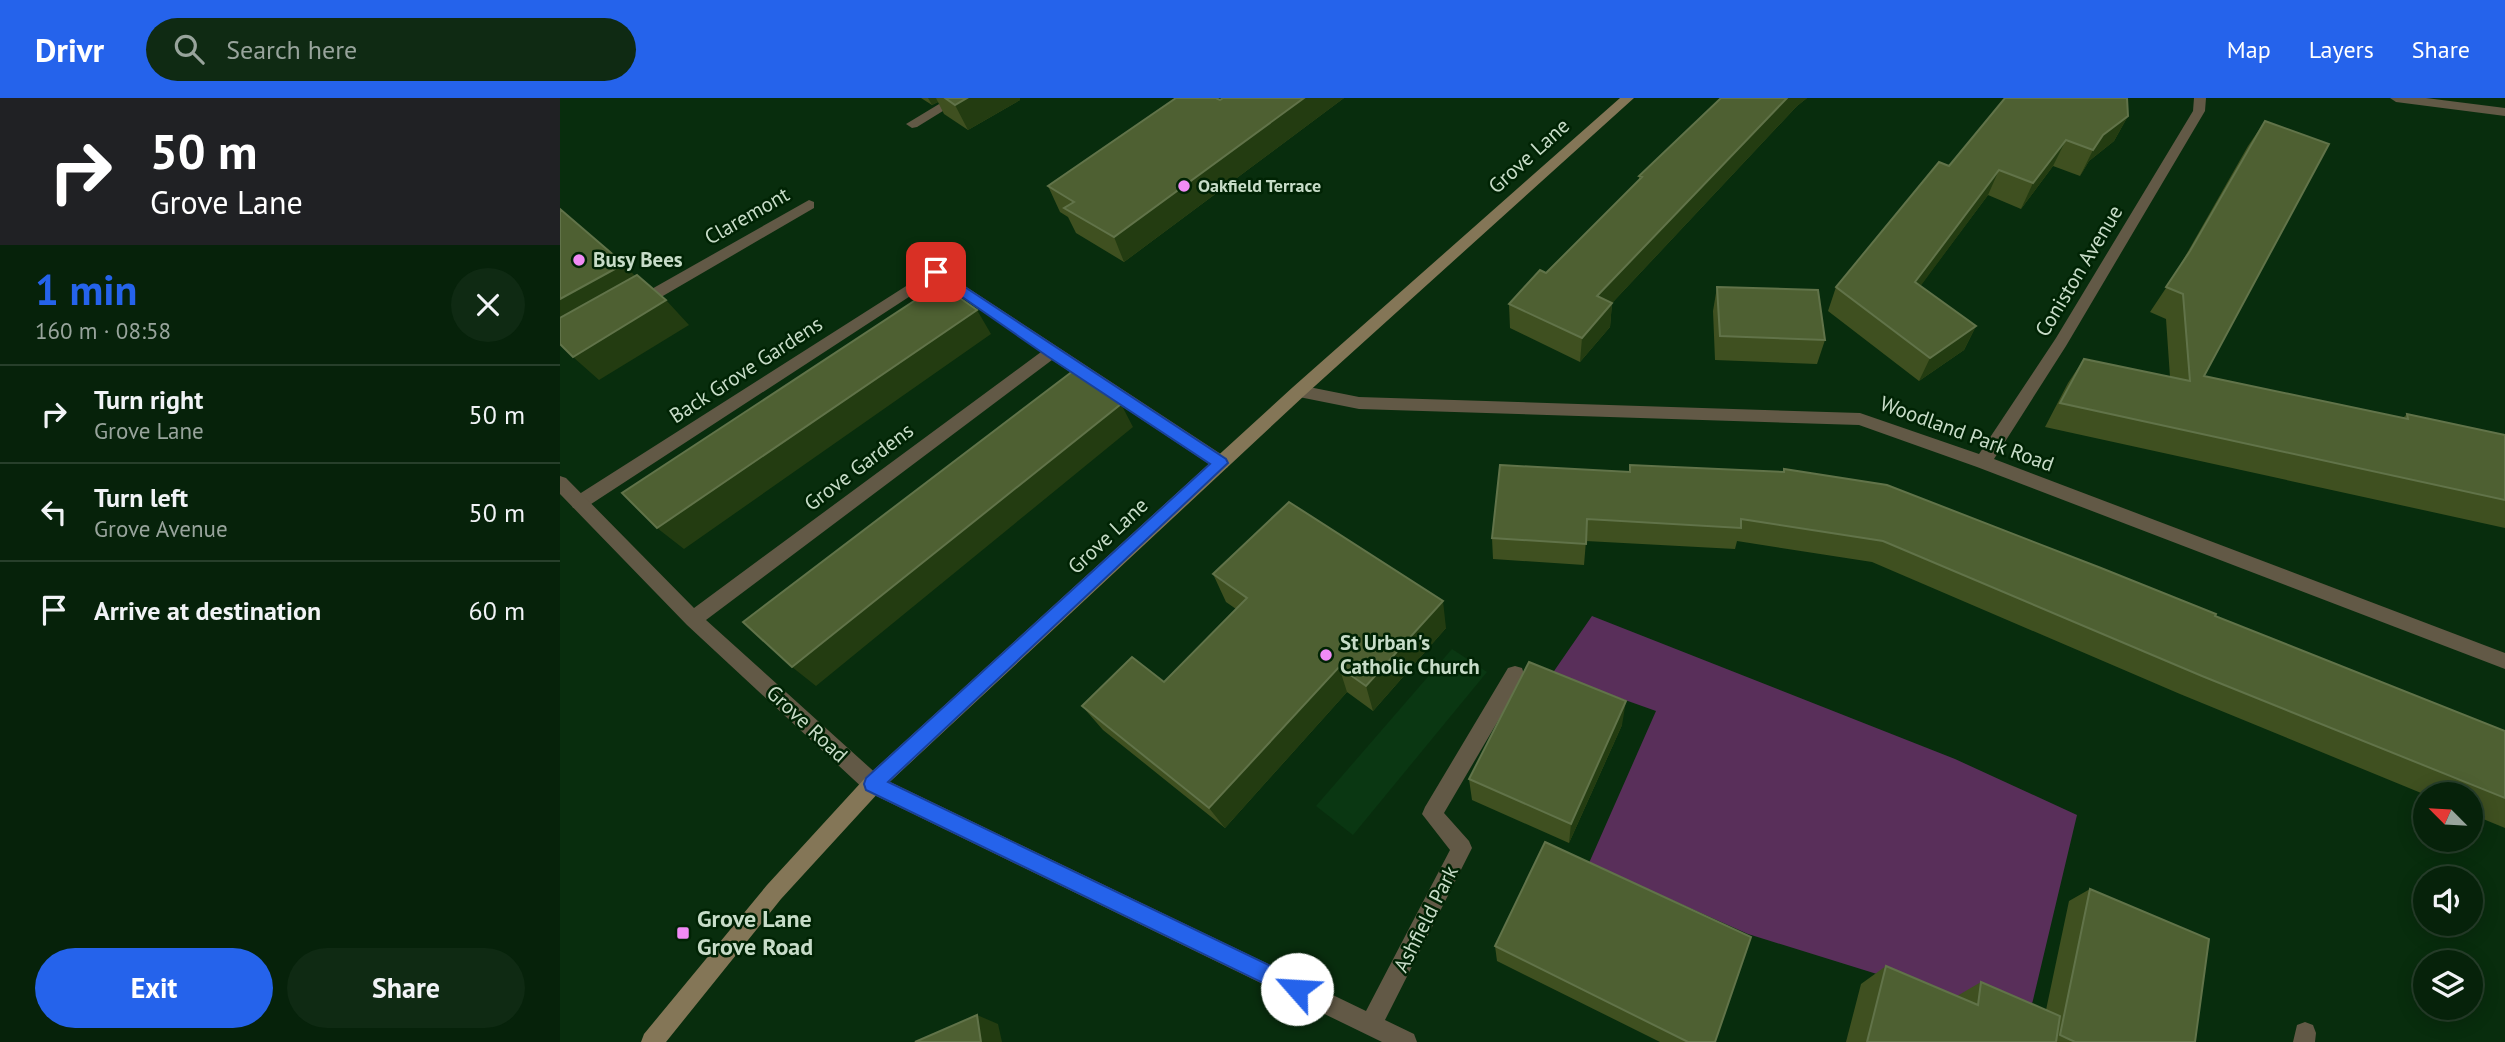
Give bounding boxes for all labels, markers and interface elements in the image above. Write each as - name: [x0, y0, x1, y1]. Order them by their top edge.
- search box: [146, 18, 636, 81]
- text: Drivr: [35, 28, 104, 71]
- icon: search: [170, 30, 208, 68]
- text: Search here: [226, 33, 357, 66]
- text: Map: [2227, 34, 2271, 65]
- text: Layers: [2309, 34, 2374, 65]
- text: Share: [2412, 34, 2470, 65]
- street label: Grove Lane: [1482, 112, 1575, 199]
- text: 50 m: [150, 119, 257, 183]
- icon: right: [35, 126, 126, 217]
- place label: Oakfield Terrace: [1198, 174, 1321, 197]
- marker: Oakfield Terrace: [1176, 178, 1192, 194]
- text: Grove Lane: [150, 181, 303, 223]
- street label: Claremont: [700, 181, 794, 251]
- street label: Coniston Avenue: [2029, 200, 2128, 341]
- pin: [906, 242, 966, 302]
- place label: Busy Bees: [593, 246, 683, 273]
- marker: Busy Bees: [571, 252, 587, 268]
- icon: arrive: [917, 253, 955, 291]
- text: 1 min: [35, 262, 137, 317]
- button: close: [451, 268, 525, 342]
- street label: Back Grove Gardens: [664, 310, 827, 429]
- text: 160 m · 08:58: [35, 316, 171, 345]
- text: Turn right: [94, 383, 203, 416]
- street label: Woodland Park Road: [1876, 389, 2058, 478]
- icon: right: [35, 395, 73, 433]
- text: 50 m: [469, 398, 525, 431]
- text: Grove Lane: [94, 416, 204, 445]
- street label: Grove Gardens: [799, 417, 919, 516]
- text: Turn left: [94, 481, 188, 514]
- street label: Grove Lane: [1062, 492, 1153, 580]
- icon: left: [35, 493, 73, 531]
- text: 50 m: [469, 496, 525, 529]
- text: Grove Avenue: [94, 514, 228, 543]
- icon: arrive: [35, 591, 73, 629]
- text: Arrive at destination: [94, 594, 321, 627]
- text: 60 m: [469, 594, 525, 627]
- place label: St Urban's Catholic Church: [1340, 629, 1480, 680]
- marker: St Urban's Catholic Church: [1318, 647, 1334, 663]
- street label: Grove Road: [761, 679, 854, 768]
- north arrow: [2413, 782, 2483, 852]
- map controls: [2413, 782, 2483, 1020]
- street label: Ashfield Park: [1387, 861, 1464, 977]
- button: sound: [2413, 866, 2483, 936]
- place label: Grove Lane Grove Road: [697, 903, 813, 962]
- marker: Grove Lane Grove Road: [675, 925, 691, 941]
- button: Exit: [35, 948, 273, 1028]
- button: Share: [287, 948, 525, 1028]
- button: layers: [2413, 950, 2483, 1020]
- position arrow: [1260, 952, 1334, 1026]

